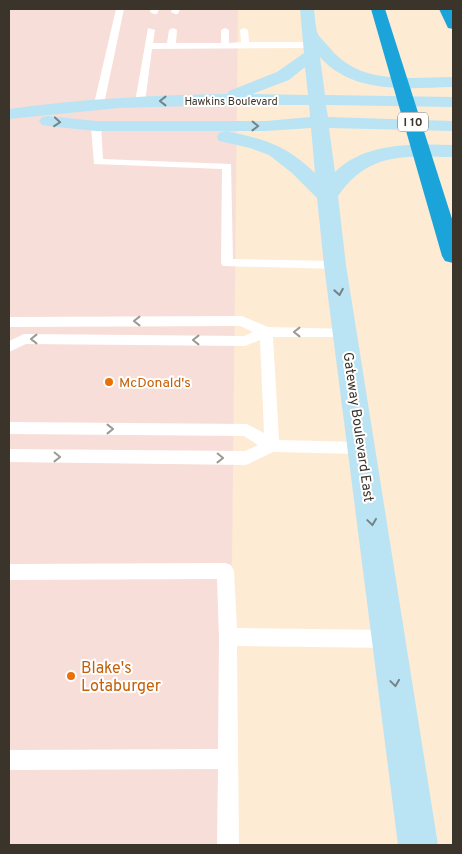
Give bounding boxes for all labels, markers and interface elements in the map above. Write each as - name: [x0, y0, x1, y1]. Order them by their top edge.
- street label: Hawkins Boulevard: [184, 95, 278, 109]
- one-way arrow: [159, 96, 166, 106]
- road number: I 10: [398, 112, 428, 132]
- one-way arrow: [54, 116, 62, 127]
- one-way arrow: [251, 121, 259, 131]
- one-way arrow: [334, 288, 344, 297]
- one-way arrow: [133, 316, 141, 326]
- one-way arrow: [293, 327, 301, 337]
- one-way arrow: [30, 334, 38, 344]
- one-way arrow: [192, 335, 200, 345]
- street label: Gateway Boulevard East: [339, 351, 376, 503]
- place label: McDonald's: [119, 375, 191, 392]
- marker: McDonald's: [103, 376, 115, 388]
- one-way arrow: [106, 424, 114, 434]
- one-way arrow: [54, 452, 62, 462]
- one-way arrow: [216, 453, 224, 463]
- one-way arrow: [366, 519, 377, 527]
- place label: Blake's Lotaburger: [81, 659, 161, 697]
- marker: Blake's Lotaburger: [65, 670, 77, 682]
- one-way arrow: [389, 679, 399, 688]

